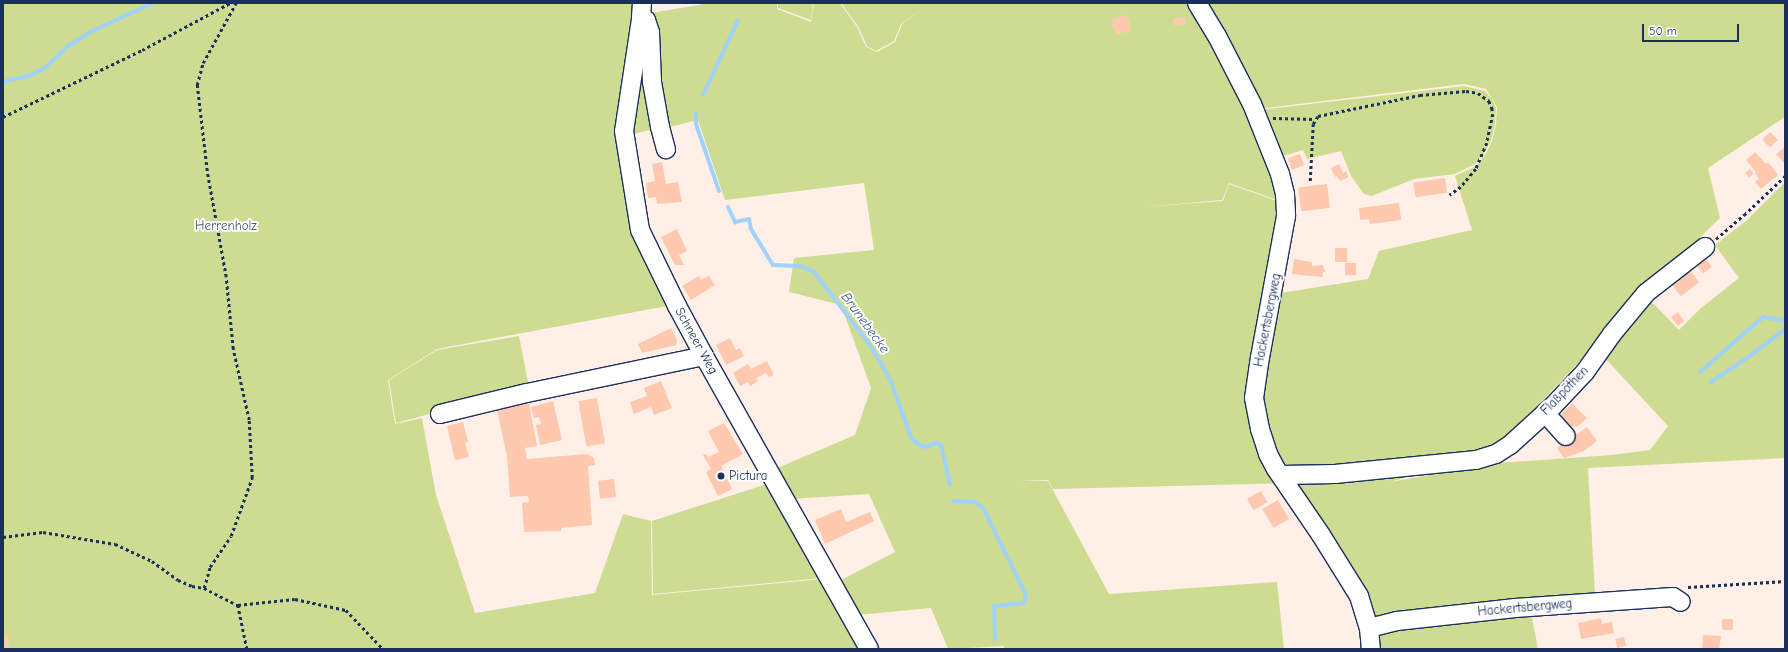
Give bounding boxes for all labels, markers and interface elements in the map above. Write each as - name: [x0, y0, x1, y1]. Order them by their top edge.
- scale bar: [1644, 16, 1741, 42]
- text: 50 m: [1649, 24, 1677, 38]
- park label: Herrenholz: [195, 218, 257, 234]
- street label: Hackertsbergweg: [1251, 272, 1285, 368]
- water label: Brunebecke: [837, 289, 893, 357]
- street label: Schneer Weg: [671, 305, 721, 377]
- street label: Flaßpöthen: [1538, 363, 1592, 419]
- place label: Pictura: [729, 468, 767, 484]
- marker: Pictura: [716, 471, 726, 481]
- street label: Hackertsbergweg: [1477, 596, 1573, 620]

